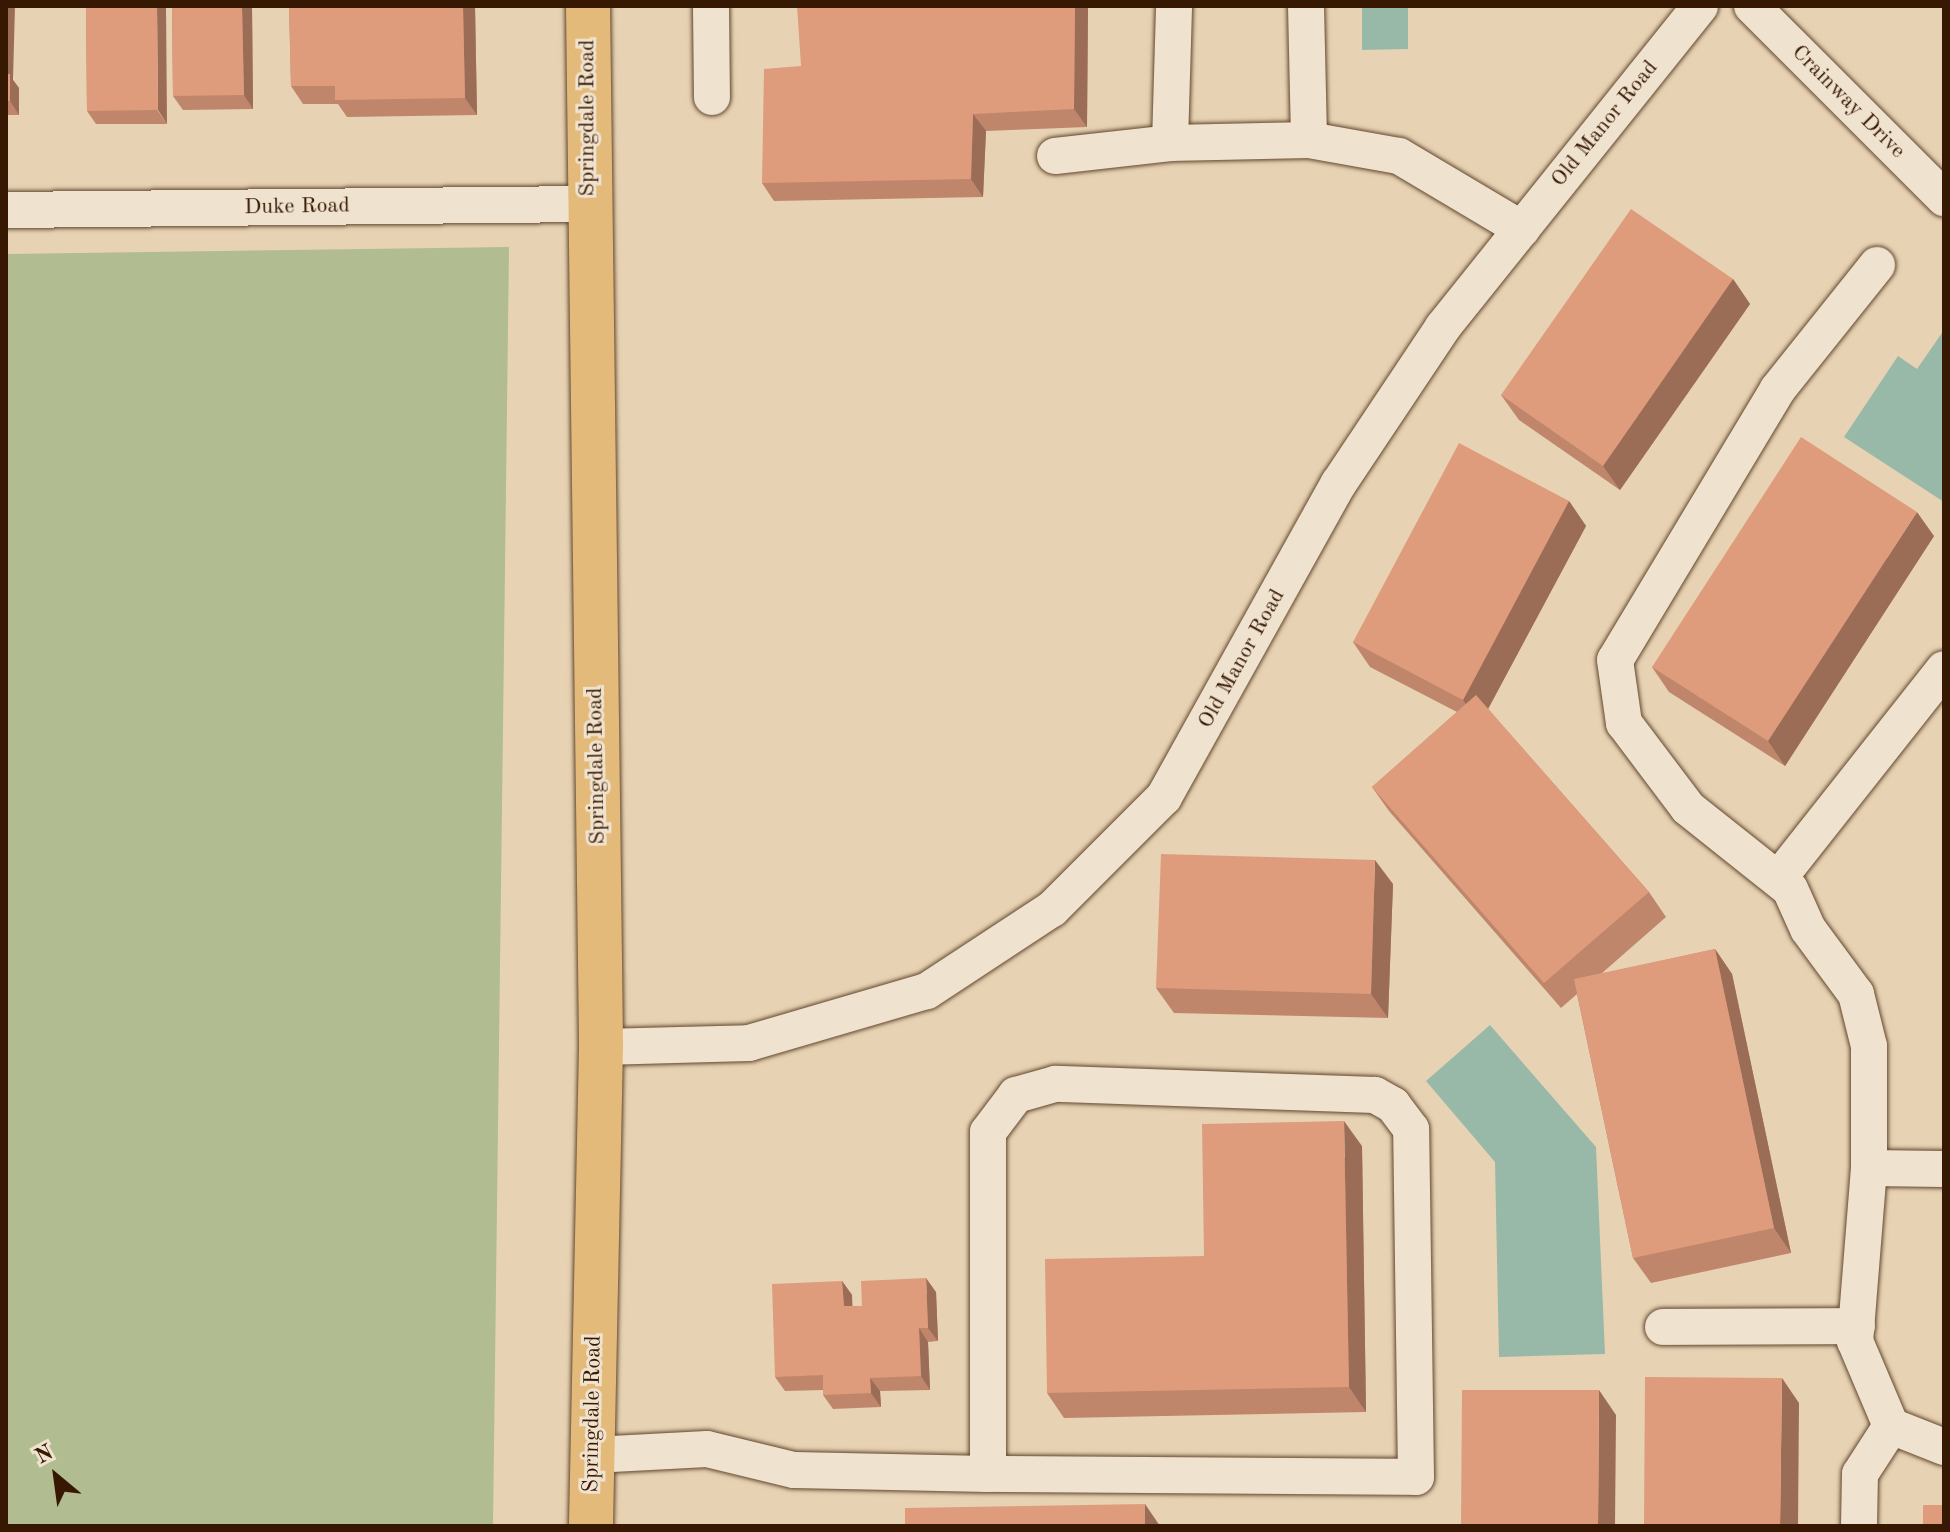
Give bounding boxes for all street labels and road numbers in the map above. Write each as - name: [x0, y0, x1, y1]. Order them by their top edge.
- street label: Springdale Road: [575, 39, 601, 197]
- street label: Crainway Drive: [1786, 40, 1910, 164]
- street label: Old Manor Road: [1546, 55, 1664, 193]
- street label: Duke Road: [244, 193, 350, 221]
- street label: Old Manor Road: [1193, 585, 1291, 733]
- street label: Springdale Road: [582, 687, 612, 845]
- street label: Springdale Road: [578, 1335, 608, 1493]

